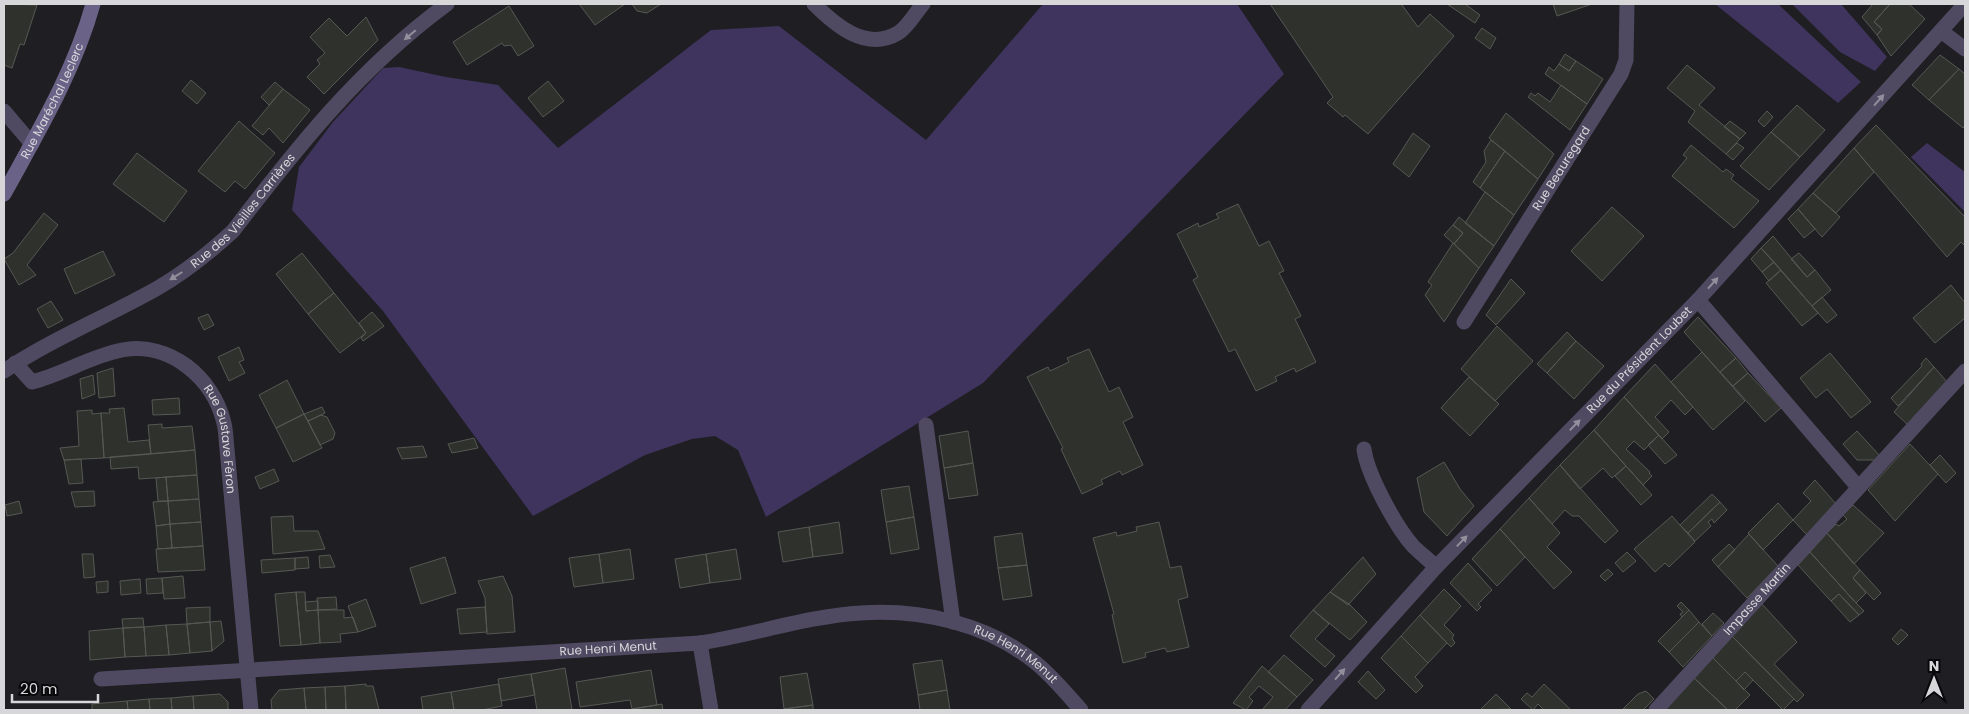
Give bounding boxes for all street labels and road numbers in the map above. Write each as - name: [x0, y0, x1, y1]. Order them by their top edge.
- street label: Rue Maréchal Leclerc: [16, 40, 87, 162]
- street label: Rue Beauregard: [1528, 122, 1594, 214]
- street label: Rue des Vieilles Carrières: [187, 149, 299, 272]
- street label: Rue du Président Loubet: [1582, 302, 1695, 417]
- street label: Rue Gustave Féron: [200, 381, 240, 494]
- street label: Impasse Martin: [1719, 559, 1794, 639]
- street label: Rue Henri Menut: [972, 620, 1062, 687]
- street label: Rue Henri Menut: [559, 637, 657, 659]

